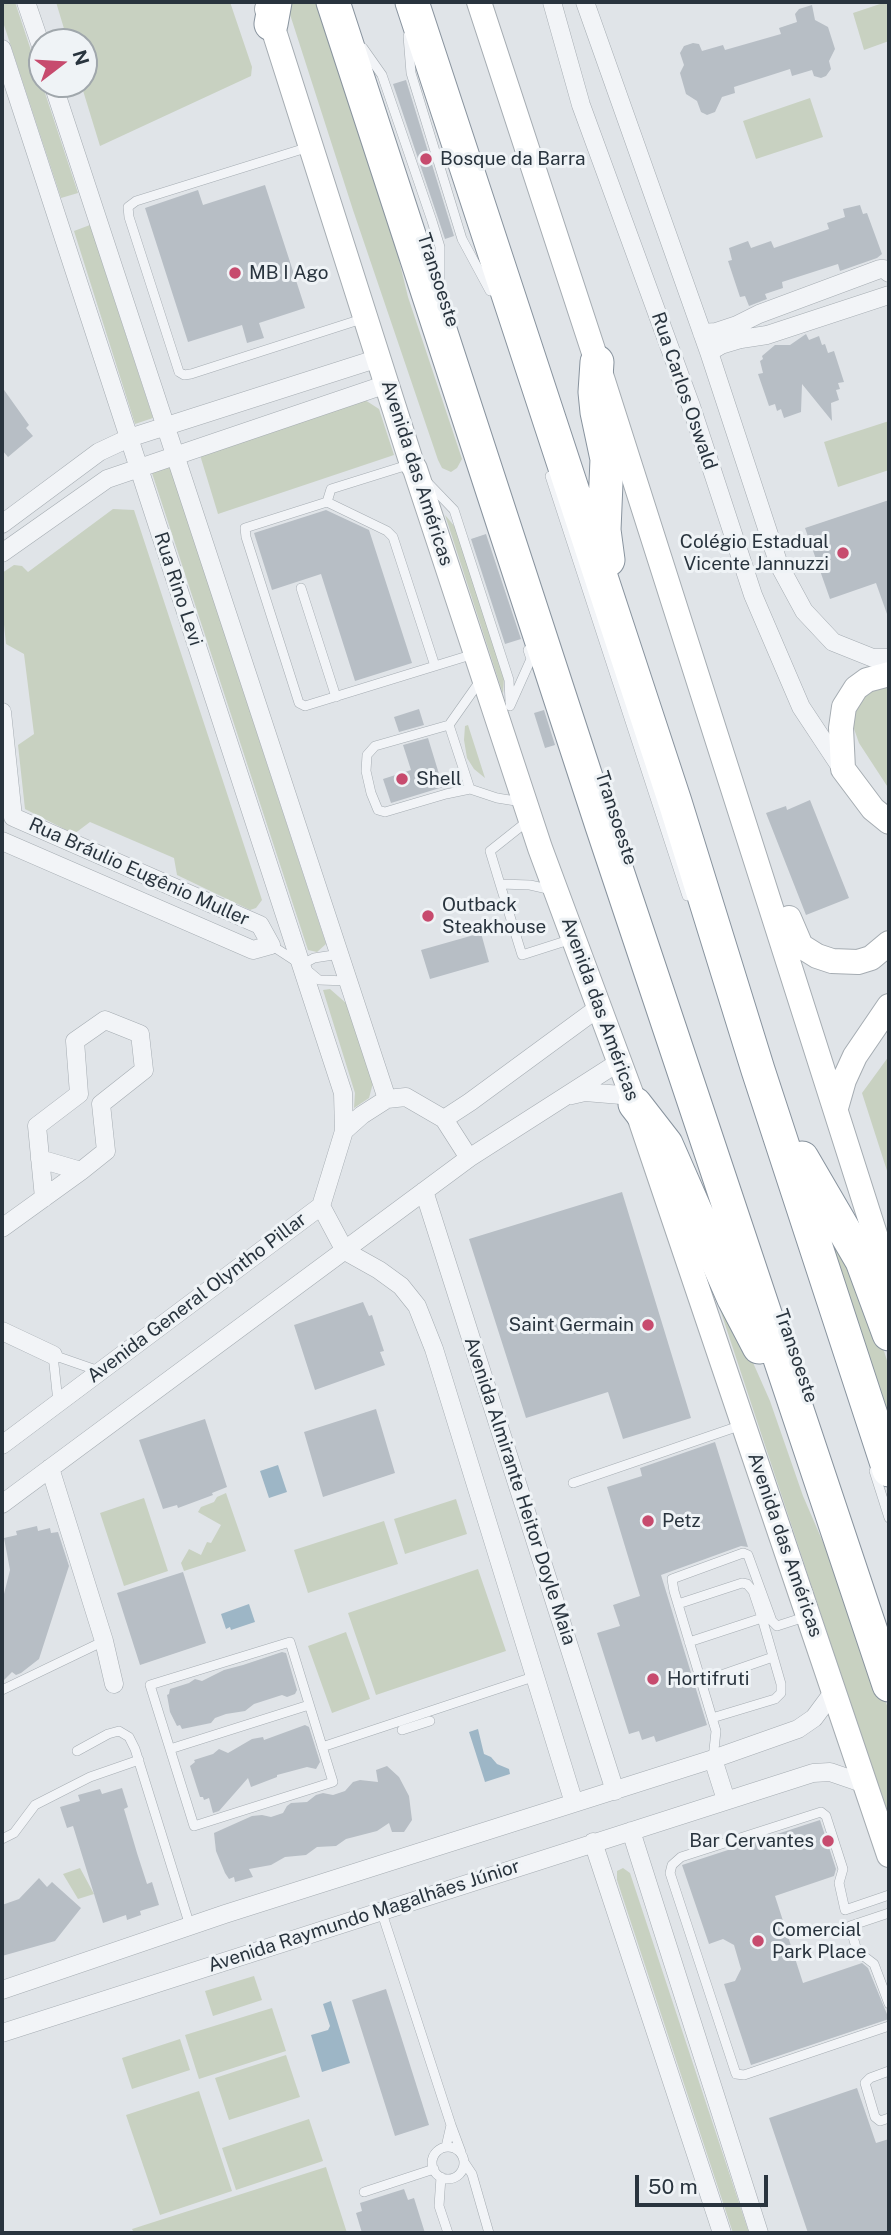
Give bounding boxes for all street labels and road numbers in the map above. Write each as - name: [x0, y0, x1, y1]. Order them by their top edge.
- street label: Transoeste: [412, 230, 464, 330]
- street label: Rua Carlos Oswald: [646, 309, 722, 473]
- street label: Avenida das Américas: [376, 377, 458, 569]
- street label: Rua Rino Levi: [149, 529, 207, 649]
- street label: Transoeste: [590, 768, 642, 868]
- street label: Rua Bráulio Eugênio Muller: [25, 813, 253, 931]
- street label: Avenida das Américas: [556, 914, 644, 1104]
- street label: Avenida General Olyntho Pillar: [83, 1208, 311, 1388]
- street label: Transoeste: [769, 1306, 823, 1406]
- street label: Avenida Almirante Heitor Doyle Maia: [459, 1334, 581, 1648]
- street label: Avenida das Américas: [743, 1450, 827, 1640]
- street label: Avenida Raymundo Magalhães Júnior: [205, 1855, 523, 1977]

